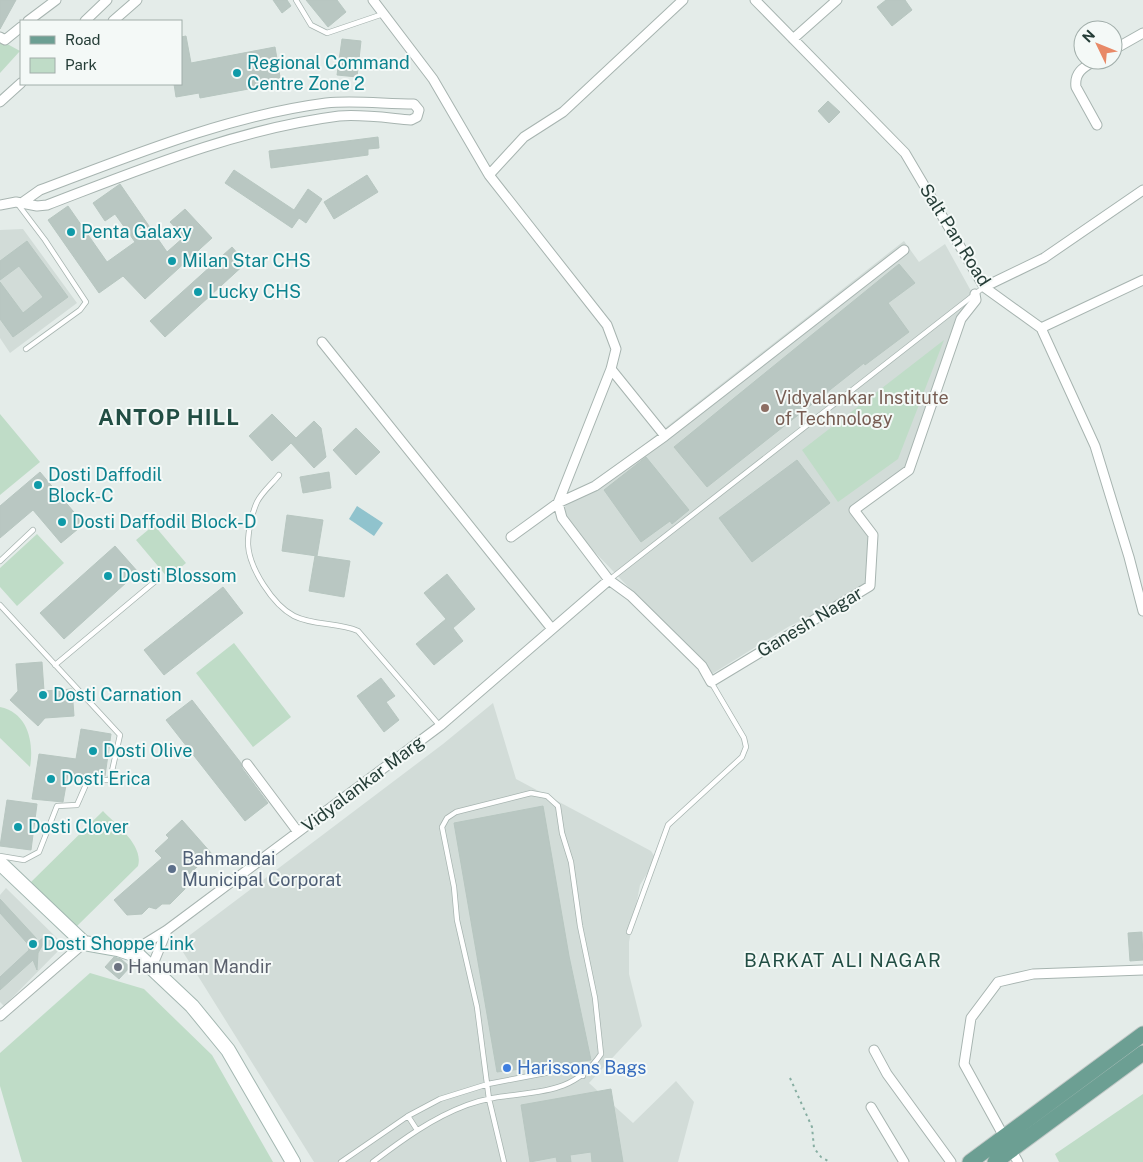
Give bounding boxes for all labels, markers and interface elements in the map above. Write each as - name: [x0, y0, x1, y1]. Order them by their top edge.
- legend: [20, 20, 182, 85]
- north arrow: [1073, 20, 1123, 70]
- text: N: [1079, 27, 1098, 46]
- text: Road: [65, 31, 101, 48]
- place label: Regional Command Centre Zone 2: [247, 52, 410, 94]
- text: Park: [65, 56, 97, 73]
- marker: Regional Command Centre Zone 2: [231, 67, 243, 79]
- street label: Salt Pan Road: [916, 180, 995, 290]
- place label: Penta Galaxy: [81, 221, 192, 242]
- marker: Penta Galaxy: [65, 226, 77, 238]
- place label: Milan Star CHS: [182, 250, 311, 271]
- marker: Milan Star CHS: [166, 255, 178, 267]
- place label: Lucky CHS: [208, 281, 301, 302]
- marker: Lucky CHS: [192, 286, 204, 298]
- place label: Vidyalankar Institute of Technology: [775, 387, 949, 429]
- marker: Vidyalankar Institute of Technology: [759, 402, 771, 414]
- district label: ANTOP HILL: [98, 404, 240, 430]
- place label: Dosti Daffodil Block-C: [48, 464, 162, 506]
- marker: Dosti Daffodil Block-C: [32, 479, 44, 491]
- place label: Dosti Daffodil Block-D: [72, 511, 256, 532]
- marker: Dosti Daffodil Block-D: [56, 516, 68, 528]
- place label: Dosti Blossom: [118, 565, 236, 586]
- marker: Dosti Blossom: [102, 570, 114, 582]
- street label: Ganesh Nagar: [753, 582, 866, 661]
- place label: Dosti Carnation: [53, 684, 182, 705]
- marker: Dosti Carnation: [37, 689, 49, 701]
- street label: Vidyalankar Marg: [298, 731, 428, 836]
- place label: Dosti Olive: [103, 740, 192, 761]
- marker: Dosti Olive: [87, 745, 99, 757]
- place label: Dosti Erica: [61, 768, 150, 789]
- marker: Dosti Erica: [45, 773, 57, 785]
- place label: Dosti Clover: [28, 816, 129, 837]
- marker: Dosti Clover: [12, 821, 24, 833]
- place label: Bahmandai Municipal Corporat: [182, 848, 342, 890]
- marker: Bahmandai Municipal Corporat: [166, 863, 178, 875]
- place label: Dosti Shoppe Link: [43, 933, 194, 954]
- marker: Dosti Shoppe Link: [27, 938, 39, 950]
- district label: BARKAT ALI NAGAR: [744, 949, 942, 971]
- place label: Hanuman Mandir: [128, 956, 272, 977]
- marker: Hanuman Mandir: [112, 961, 124, 973]
- place label: Harissons Bags: [517, 1057, 646, 1078]
- marker: Harissons Bags: [501, 1062, 513, 1074]

